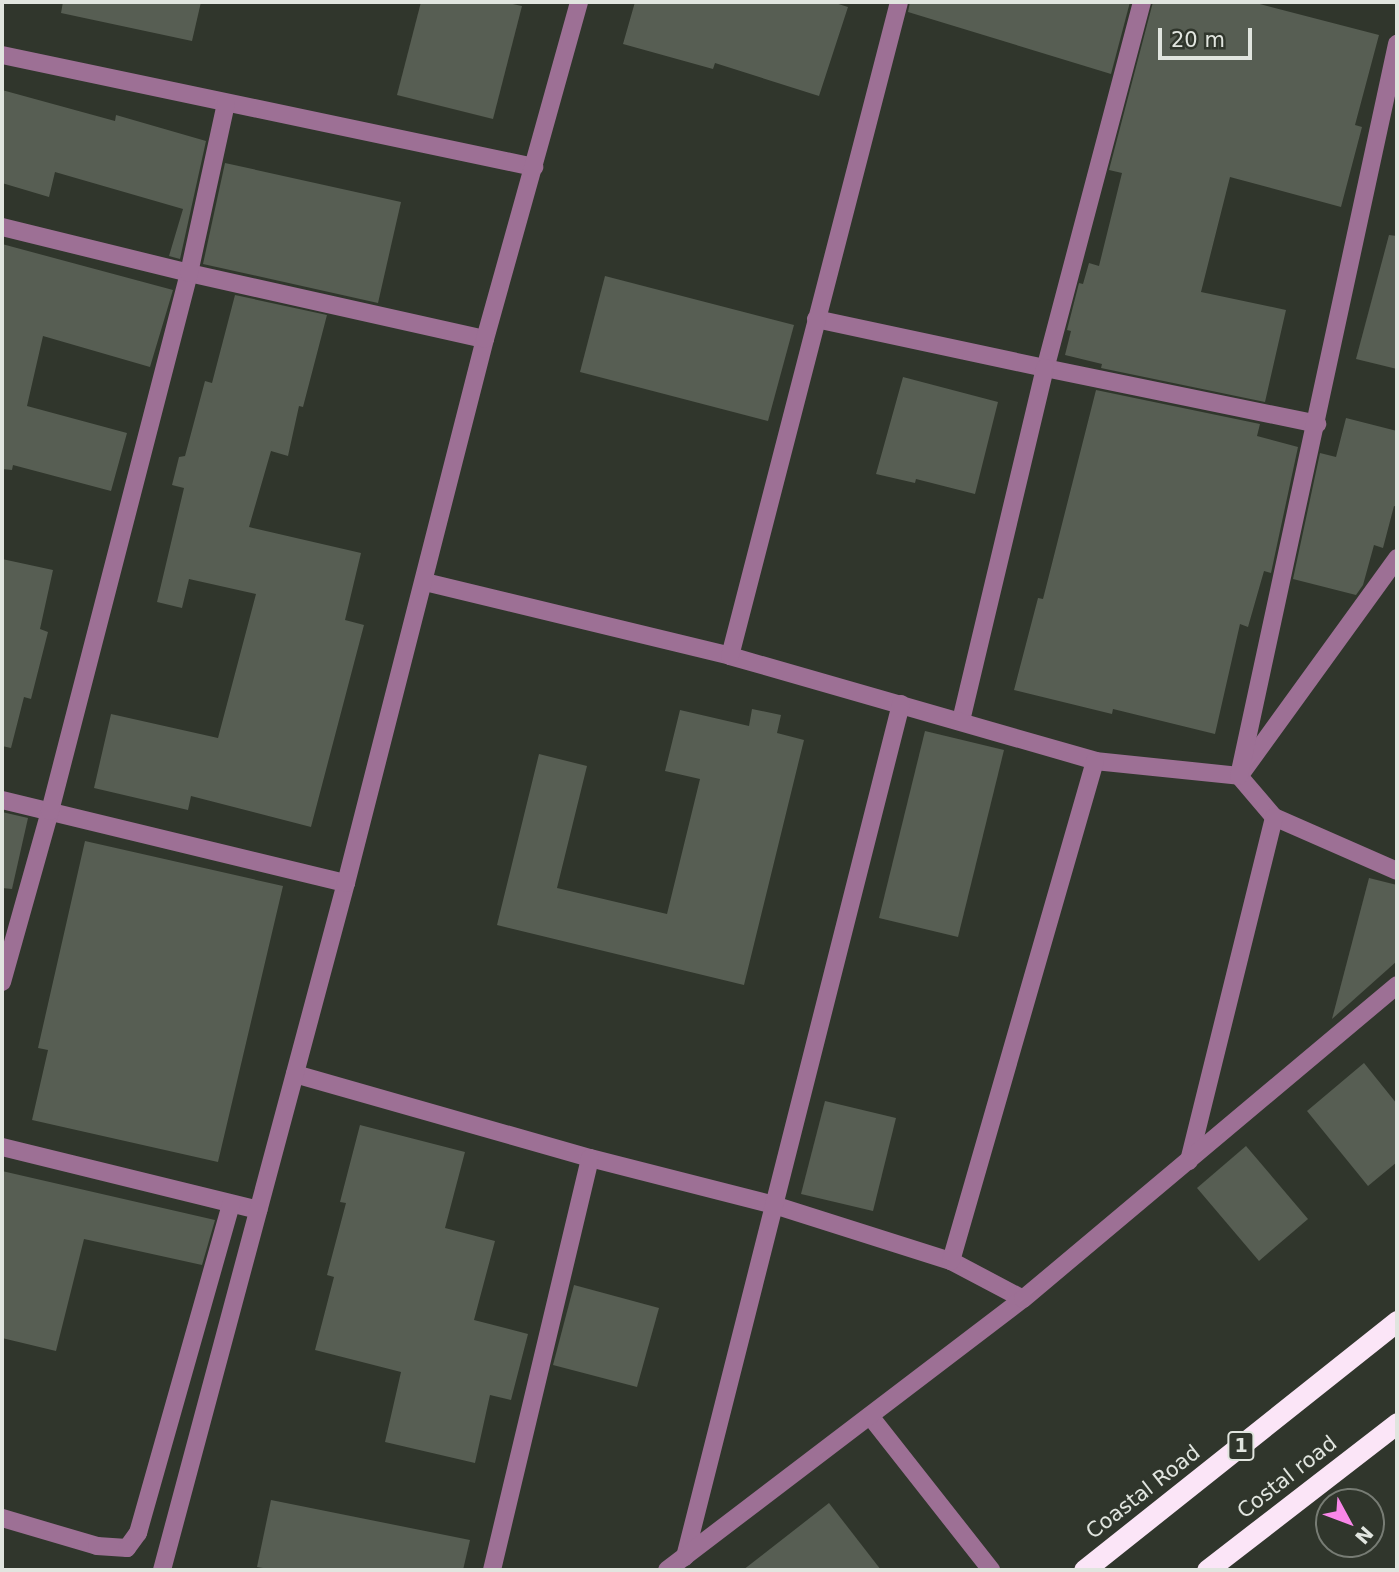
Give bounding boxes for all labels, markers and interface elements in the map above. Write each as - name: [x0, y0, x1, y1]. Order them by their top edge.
- scale bar: [1161, 14, 1256, 58]
- text: 20 m: [1171, 28, 1225, 52]
- road number: 1: [1227, 1430, 1255, 1462]
- street label: Costal road: [1232, 1430, 1342, 1524]
- street label: Coastal Road: [1081, 1440, 1205, 1544]
- north arrow: [1315, 1488, 1385, 1558]
- text: N: [1351, 1522, 1378, 1549]

